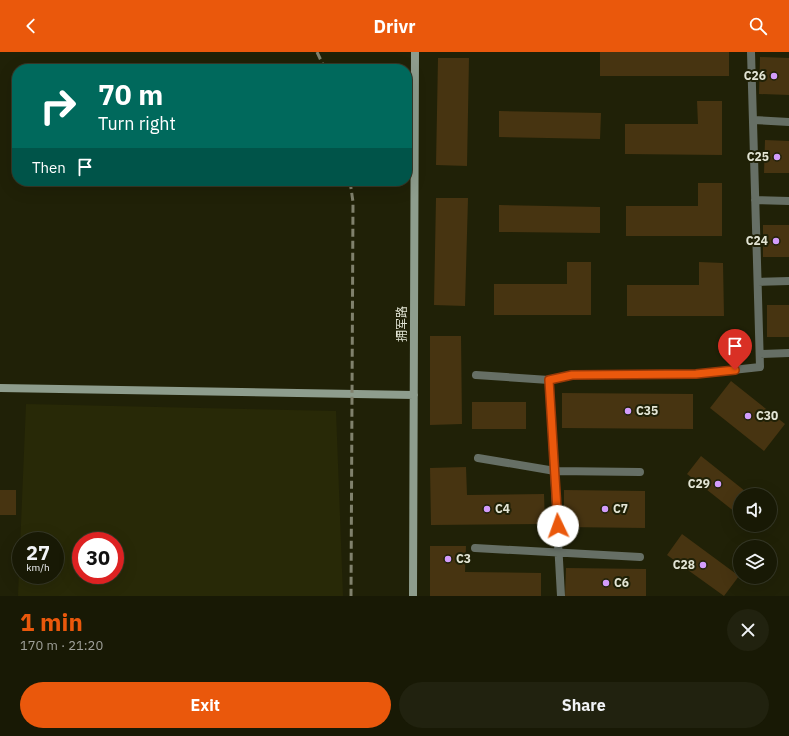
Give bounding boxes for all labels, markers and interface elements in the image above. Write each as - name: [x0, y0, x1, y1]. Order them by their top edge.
- icon: back: [20, 15, 42, 37]
- text: Drivr: [374, 15, 415, 38]
- icon: search: [747, 15, 769, 37]
- place label: C26: [744, 68, 766, 83]
- marker: C26: [769, 71, 779, 81]
- text: 70 m: [98, 76, 163, 113]
- icon: right: [32, 80, 84, 132]
- text: Turn right: [98, 112, 176, 135]
- place label: C25: [747, 149, 769, 164]
- marker: C25: [772, 152, 782, 162]
- icon: arrive: [74, 156, 96, 178]
- text: Then: [32, 158, 66, 177]
- place label: C24: [746, 233, 768, 248]
- marker: C24: [771, 236, 781, 246]
- street label: 拥军路: [394, 306, 409, 342]
- pin: [718, 329, 752, 370]
- icon: arrive: [724, 335, 746, 357]
- place label: C35: [636, 403, 658, 418]
- marker: C35: [623, 406, 633, 416]
- place label: C30: [756, 408, 778, 423]
- marker: C30: [743, 411, 753, 421]
- place label: C29: [688, 476, 710, 491]
- marker: C29: [713, 479, 723, 489]
- map controls: [733, 488, 777, 584]
- button: sound: [733, 488, 777, 532]
- place label: C4: [495, 501, 510, 516]
- place label: C7: [613, 501, 628, 516]
- marker: C4: [482, 504, 492, 514]
- marker: C7: [600, 504, 610, 514]
- position arrow: [537, 505, 579, 547]
- speed limit sign: 30: [72, 532, 124, 584]
- text: 27: [26, 539, 50, 566]
- button: layers: [733, 540, 777, 584]
- place label: C3: [456, 551, 471, 566]
- marker: C3: [443, 554, 453, 564]
- place label: C28: [673, 557, 695, 572]
- marker: C28: [698, 560, 708, 570]
- text: km/h: [26, 561, 50, 574]
- place label: C6: [614, 575, 629, 590]
- marker: C6: [601, 578, 611, 588]
- text: 1 min: [20, 606, 83, 638]
- button: close: [727, 609, 769, 651]
- text: 170 m · 21:20: [20, 637, 103, 654]
- button: Exit: [20, 682, 391, 728]
- button: Share: [399, 682, 769, 728]

